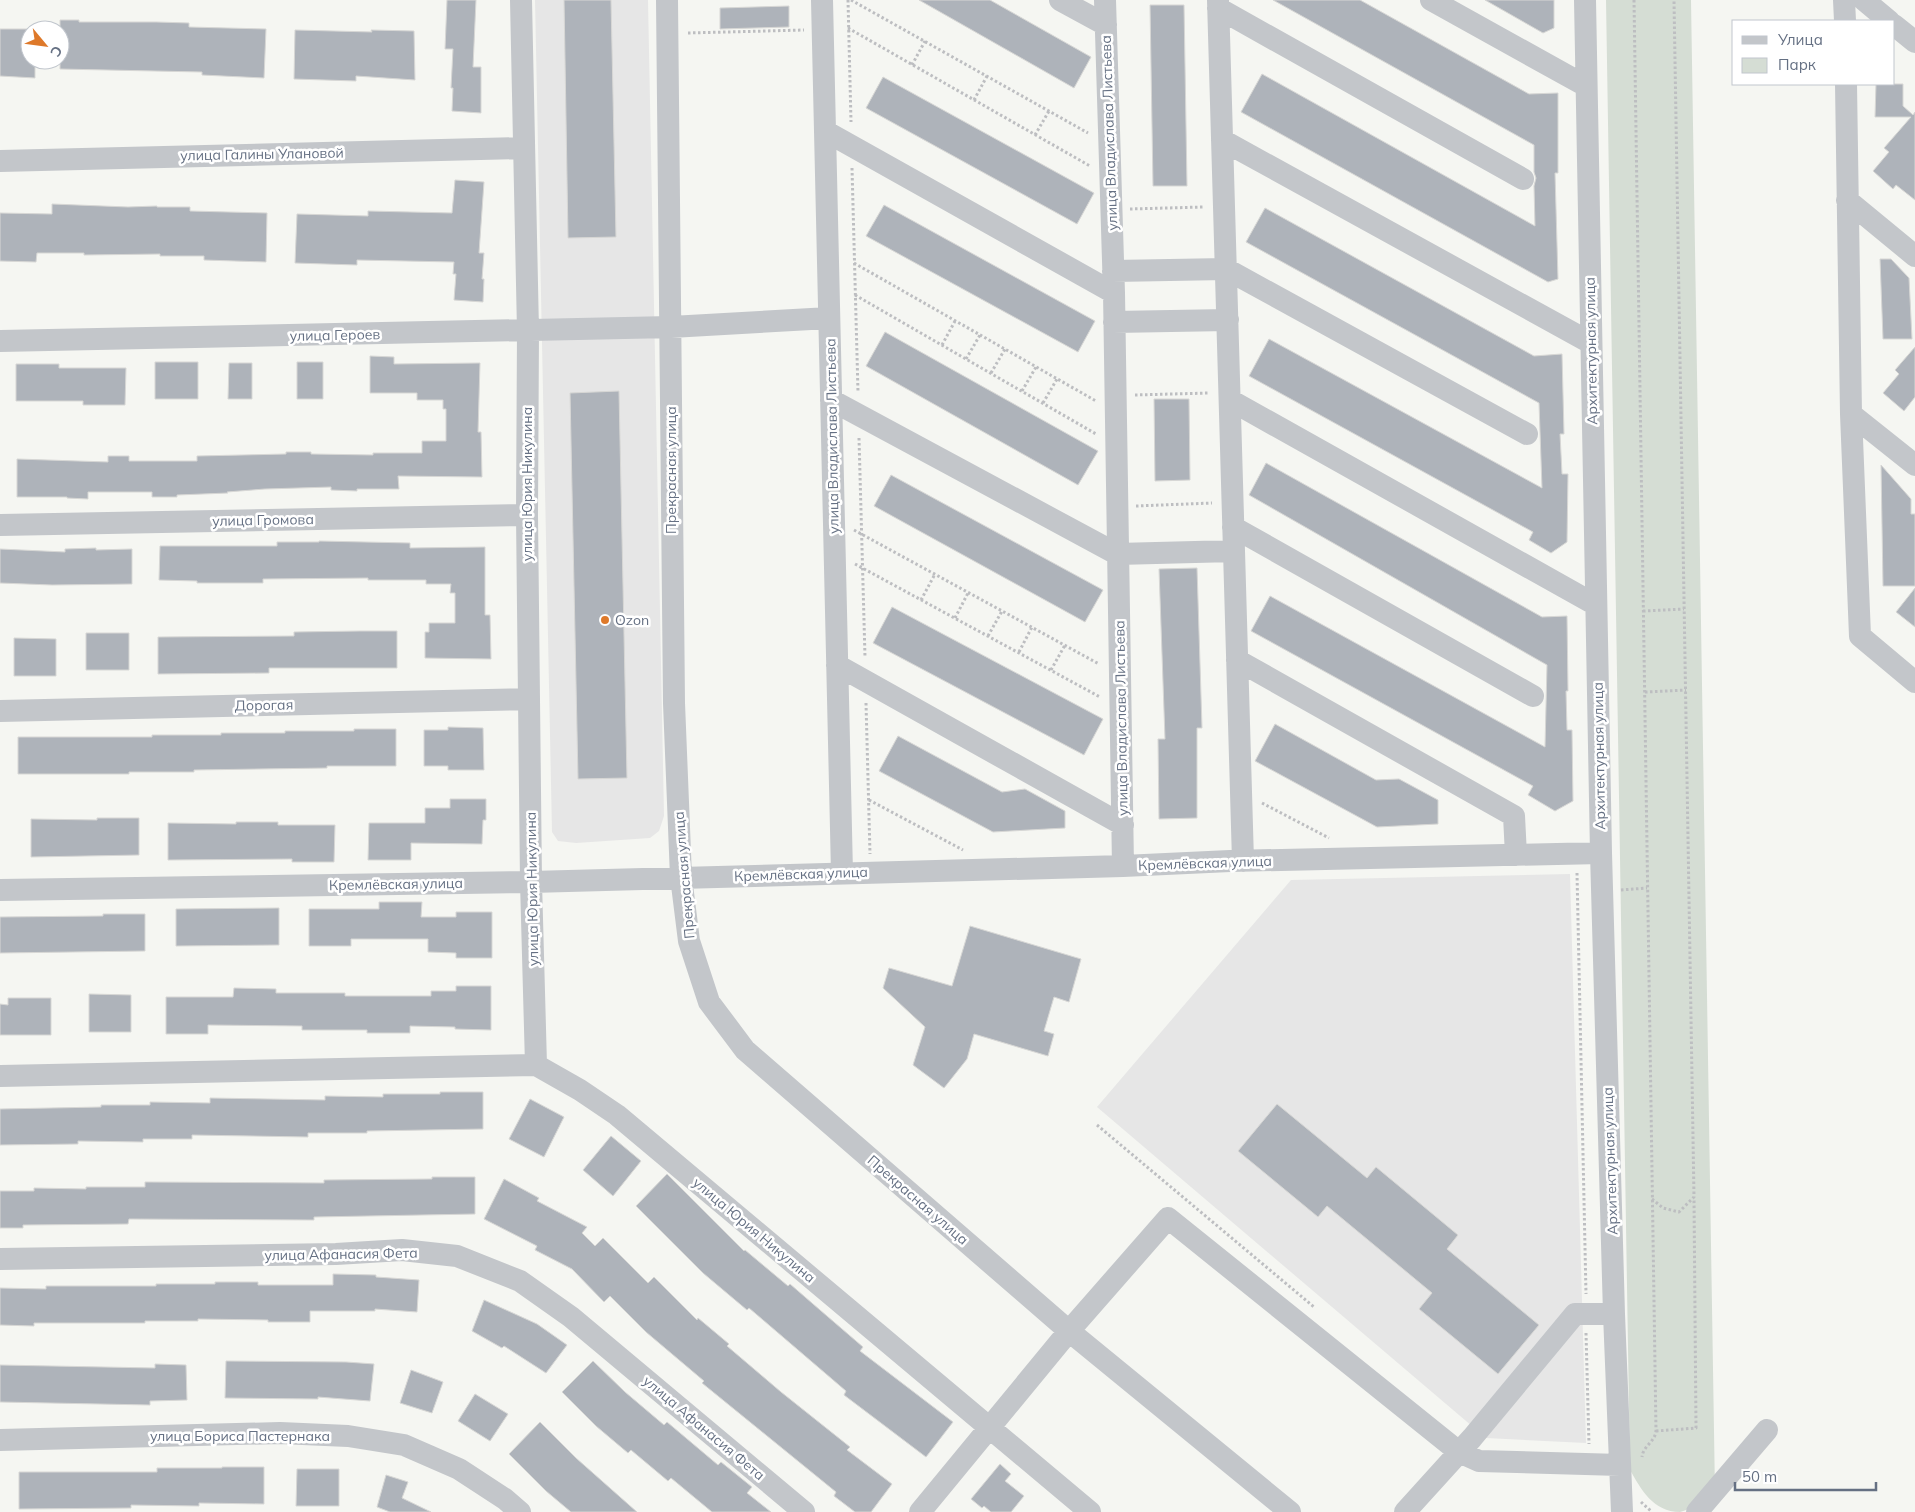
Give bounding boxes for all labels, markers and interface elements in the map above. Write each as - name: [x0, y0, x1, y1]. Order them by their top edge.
- north arrow: [20, 20, 70, 70]
- legend: [1732, 20, 1895, 85]
- text: Улица: [1777, 30, 1823, 49]
- street label: улица Владислава Листьева: [1097, 35, 1121, 231]
- text: С: [46, 43, 67, 60]
- text: Парк: [1778, 55, 1817, 74]
- street label: улица Галины Улановой: [180, 144, 344, 164]
- street label: Архитектурная улица: [1581, 277, 1601, 425]
- street label: улица Героев: [290, 325, 381, 345]
- street label: улица Владислава Листьева: [821, 338, 843, 534]
- street label: Прекрасная улица: [662, 406, 680, 534]
- street label: улица Юрия Никулина: [518, 407, 536, 561]
- street label: улица Громова: [212, 510, 314, 530]
- place label: Ozon: [615, 611, 649, 629]
- marker: Ozon: [599, 614, 611, 626]
- street label: улица Владислава Листьева: [1110, 620, 1132, 816]
- street label: Архитектурная улица: [1589, 682, 1609, 830]
- street label: Дорогая: [235, 695, 293, 715]
- street label: Прекрасная улица: [669, 811, 699, 939]
- street label: улица Юрия Никулина: [522, 812, 542, 966]
- street label: Кремлёвская улица: [1138, 852, 1272, 874]
- street label: Кремлёвская улица: [734, 863, 868, 885]
- street label: Кремлёвская улица: [329, 874, 463, 894]
- street label: Архитектурная улица: [1598, 1087, 1622, 1235]
- street label: Прекрасная улица: [864, 1151, 972, 1249]
- street label: улица Юрия Никулина: [689, 1173, 819, 1287]
- street label: улица Афанасия Фета: [264, 1244, 418, 1264]
- street label: улица Афанасия Фета: [640, 1372, 768, 1484]
- street label: улица Бориса Пастернака: [150, 1427, 330, 1445]
- scale bar: [1735, 1460, 1876, 1492]
- text: 50 m: [1742, 1467, 1777, 1486]

